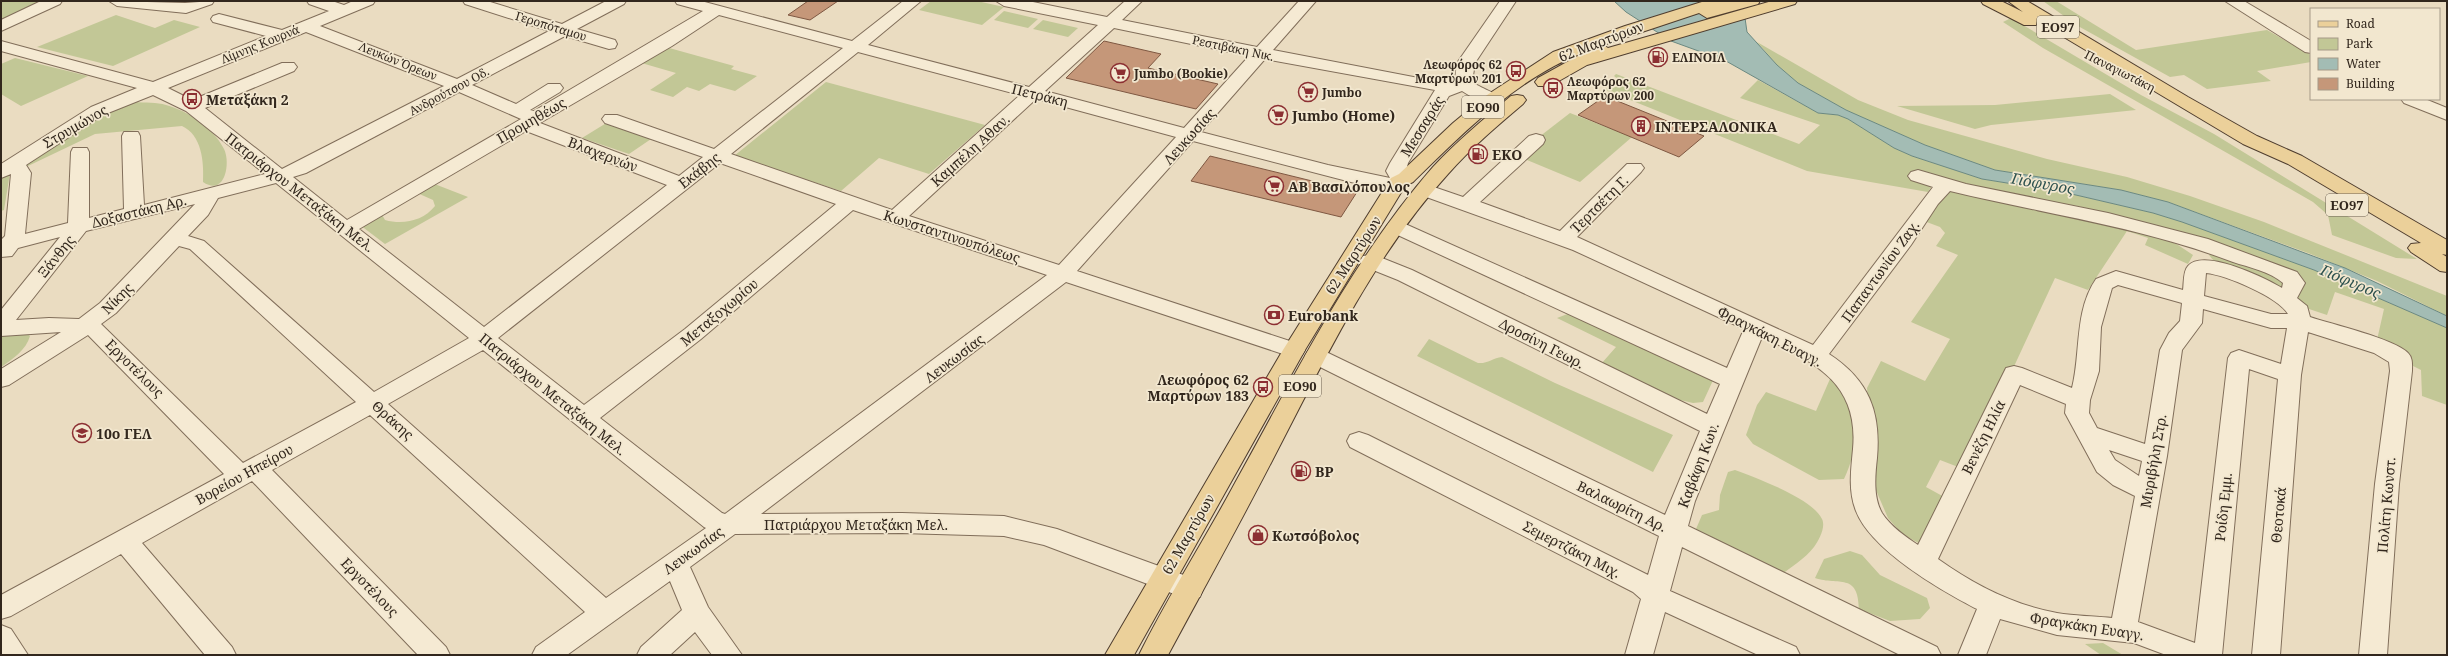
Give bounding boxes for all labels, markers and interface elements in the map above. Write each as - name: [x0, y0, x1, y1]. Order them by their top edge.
- street label: Γεροπόταμου: [513, 7, 589, 45]
- legend: [2310, 8, 2440, 100]
- text: Road: [2346, 15, 2376, 32]
- street label: 62 Μαρτύρων: [1556, 16, 1646, 66]
- road number: ΕΟ97: [2037, 16, 2079, 38]
- street label: Λίμνης Κουρνά: [218, 20, 302, 68]
- street label: Ρεστιβάκη Νικ.: [1191, 31, 1275, 65]
- text: Park: [2346, 35, 2374, 52]
- street label: Λευκών Όρεων: [356, 38, 440, 84]
- fuel station icon: ΕΛΙΝΟΙΛ: [1647, 46, 1669, 68]
- street label: Παναγιωτάκη: [2082, 46, 2158, 96]
- place label: ΕΛΙΝΟΙΛ: [1672, 49, 1726, 66]
- text: Water: [2346, 55, 2381, 72]
- place label: Λεωφόρος 62 Μαρτύρων 201: [1415, 56, 1502, 87]
- bus stop icon: Λεωφόρος 62 Μαρτύρων 201: [1505, 60, 1527, 82]
- supermarket icon: Jumbo (Bookie): [1109, 62, 1131, 84]
- street label: Ανδρούτσου Οδ.: [406, 63, 492, 119]
- place label: Jumbo (Bookie): [1133, 65, 1228, 82]
- place label: Λεωφόρος 62 Μαρτύρων 200: [1567, 73, 1654, 104]
- text: Building: [2346, 75, 2395, 92]
- bus stop icon: Λεωφόρος 62 Μαρτύρων 200: [1542, 77, 1564, 99]
- street label: Πετράκη: [1010, 79, 1070, 111]
- supermarket icon: Jumbo: [1297, 81, 1319, 103]
- place label: Jumbo: [1321, 84, 1362, 101]
- bus stop icon: Μεταξάκη 2: [181, 88, 203, 110]
- place label: Μεταξάκη 2: [206, 90, 289, 109]
- street label: Προμηθέως: [493, 92, 569, 147]
- street label: Μεσσαράς: [1396, 92, 1448, 160]
- road number: ΕΟ90: [1462, 96, 1504, 118]
- street label: Στρυμώνος: [39, 100, 111, 152]
- street label: Λευκωσίας: [1158, 103, 1220, 168]
- supermarket icon: Jumbo (Home): [1267, 104, 1289, 126]
- place label: Jumbo (Home): [1291, 106, 1395, 125]
- street label: Καμπέλη Αθαν.: [926, 109, 1014, 191]
- building icon: ΙΝΤΕΡΣΑΛΟΝΙΚΑ: [1630, 115, 1652, 137]
- place label: ΙΝΤΕΡΣΑΛΟΝΙΚΑ: [1655, 117, 1778, 136]
- street label: Πατριάρχου Μεταξάκη Μελ.: [222, 128, 378, 256]
- street label: Βλαχερνών: [565, 132, 641, 176]
- fuel station icon: EKO: [1467, 143, 1489, 165]
- place label: EKO: [1492, 145, 1522, 164]
- street label: Εκάβης: [674, 147, 724, 192]
- water label: Γιόφυρος: [2009, 167, 2077, 199]
- street label: Τερτσέτη Γ.: [1566, 171, 1632, 237]
- supermarket icon: ΑΒ Βασιλόπουλος: [1263, 175, 1285, 197]
- place label: ΑΒ Βασιλόπουλος: [1288, 177, 1410, 196]
- street label: Δοξαστάκη Αρ.: [90, 190, 188, 232]
- road number: ΕΟ97: [2326, 194, 2368, 216]
- street label: Κωνσταντινουπόλεως: [881, 205, 1023, 267]
- street label: 62 Μαρτύρων: [1321, 212, 1385, 298]
- street label: Παπαντωνίου Ζαχ.: [1837, 216, 1923, 326]
- street label: Ξάνθης: [33, 231, 79, 281]
- water label: Γιόφυρος: [2317, 259, 2385, 303]
- street label: Μεταξοχωρίου: [676, 274, 762, 350]
- street label: Νίκης: [97, 278, 137, 318]
- street label: Φραγκάκη Ευαγγ.: [1714, 301, 1826, 371]
- bank icon: Eurobank: [1263, 304, 1285, 326]
- place label: Eurobank: [1288, 306, 1358, 325]
- street label: Δροσίνη Γεωρ.: [1496, 313, 1588, 373]
- street label: Πατριάρχου Μεταξάκη Μελ.: [475, 329, 631, 459]
- street label: Λευκωσίας: [920, 329, 988, 387]
- street label: Εργοτέλους: [102, 335, 168, 401]
- place label: Λεωφόρος 62 Μαρτύρων 183: [1148, 370, 1249, 405]
- road number: ΕΟ90: [1279, 375, 1321, 397]
- bus stop icon: Λεωφόρος 62 Μαρτύρων 183: [1252, 376, 1274, 398]
- street label: Θράκης: [368, 396, 418, 444]
- street label: Βενέζη Ηλία: [1957, 397, 2009, 477]
- street label: Μυριβήλη Στρ.: [2135, 413, 2171, 509]
- street label: Καβάφη Κων.: [1673, 420, 1723, 510]
- school or university icon: 10ο ΓΕΛ: [71, 422, 93, 444]
- place label: 10ο ΓΕΛ: [96, 424, 152, 443]
- street label: Βορείου Ηπείρου: [192, 439, 296, 509]
- street label: Πολίτη Κωνστ.: [2372, 456, 2400, 554]
- fuel station icon: BP: [1290, 460, 1312, 482]
- place label: BP: [1315, 462, 1333, 481]
- street label: Ροίδη Εμμ.: [2210, 472, 2236, 542]
- street label: Βαλαωρίτη Αρ.: [1574, 476, 1670, 536]
- street label: Θεοτοκά: [2266, 486, 2290, 544]
- street label: 62 Μαρτύρων: [1157, 490, 1219, 578]
- street label: Πατριάρχου Μεταξάκη Μελ.: [764, 515, 948, 534]
- street label: Σεμερτζάκη Μιχ.: [1520, 516, 1624, 582]
- street label: Λευκωσίας: [659, 522, 727, 578]
- shop icon: Κωτσόβολος: [1247, 524, 1269, 546]
- place label: Κωτσόβολος: [1272, 526, 1359, 545]
- street label: Εργοτέλους: [337, 553, 403, 621]
- street label: Φραγκάκη Ευαγγ.: [2029, 608, 2145, 644]

